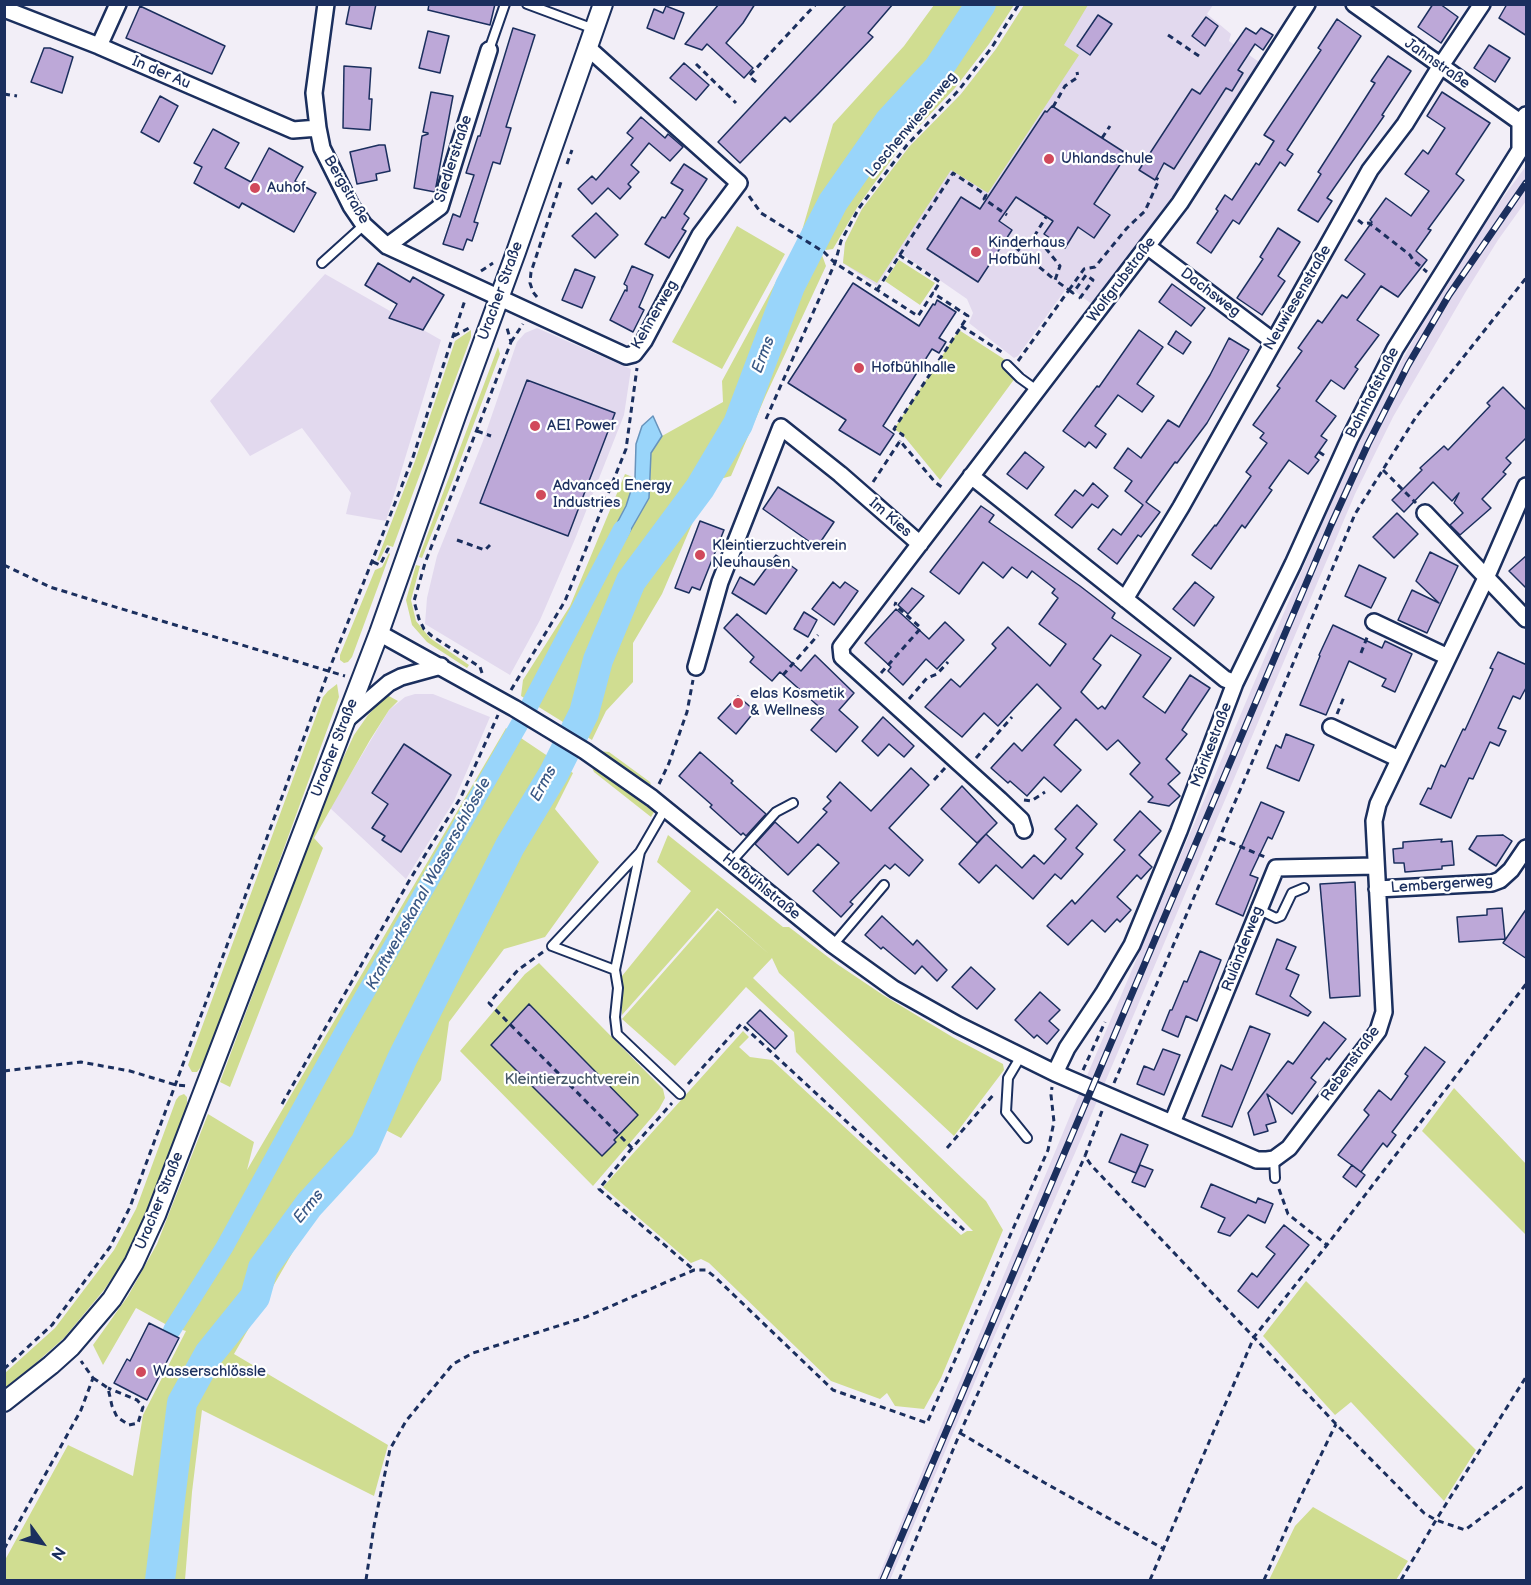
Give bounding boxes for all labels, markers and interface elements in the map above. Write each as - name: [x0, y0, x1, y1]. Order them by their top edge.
- street label: Jahnstraße: [1401, 35, 1473, 93]
- street label: In der Au: [129, 53, 193, 93]
- street label: Loschenwiesenweg: [863, 69, 961, 181]
- street label: Siedlerstraße: [431, 113, 477, 205]
- place label: Uhlandschule: [1061, 150, 1153, 168]
- marker: Uhlandschule: [1042, 152, 1056, 166]
- street label: Bergstraße: [319, 153, 373, 227]
- place label: Auhof: [267, 179, 306, 197]
- marker: Auhof: [248, 181, 262, 195]
- place label: Kinderhaus Hofbühl: [988, 234, 1065, 269]
- street label: Wolfgrubstraße: [1084, 234, 1160, 326]
- street label: Uracher Straße: [475, 239, 527, 343]
- street label: Neuwiesenstraße: [1261, 242, 1335, 354]
- marker: Kinderhaus Hofbühl: [969, 245, 983, 259]
- street label: Dachsweg: [1176, 265, 1244, 321]
- street label: Kehnerweg: [628, 277, 682, 353]
- water label: Erms: [748, 334, 780, 376]
- street label: Bahnhofstraße: [1342, 345, 1404, 441]
- place label: Hofbühlhalle: [871, 359, 956, 377]
- marker: Hofbühlhalle: [852, 361, 866, 375]
- place label: AEI Power: [547, 417, 616, 435]
- marker: AEI Power: [528, 419, 542, 433]
- place label: Advanced Energy Industries: [553, 477, 672, 512]
- marker: Advanced Energy Industries: [534, 488, 548, 502]
- street label: Im Kies: [865, 495, 915, 541]
- place label: Kleintierzuchtverein Neuhausen: [712, 537, 847, 572]
- marker: Kleintierzuchtverein Neuhausen: [693, 548, 707, 562]
- place label: elas Kosmetik & Wellness: [750, 685, 844, 720]
- street label: Uracher Straße: [308, 696, 362, 800]
- marker: elas Kosmetik & Wellness: [731, 696, 745, 710]
- street label: Mörikestraße: [1188, 700, 1236, 790]
- water label: Erms: [527, 763, 561, 805]
- water label: Kraftwerkskanal Wasserschlössle: [362, 774, 496, 994]
- street label: Hofbühlstraße: [718, 850, 804, 924]
- street label: Lembergerweg: [1390, 872, 1494, 898]
- street label: Ruländerweg: [1219, 904, 1267, 994]
- street label: Rebenstraße: [1318, 1023, 1384, 1105]
- park label: Kleintierzuchtverein: [505, 1071, 639, 1089]
- street label: Uracher Straße: [132, 1150, 188, 1252]
- water label: Erms: [290, 1186, 328, 1228]
- place label: Wasserschlössle: [153, 1363, 266, 1381]
- marker: Wasserschlössle: [134, 1365, 148, 1379]
- north arrow: [12, 1513, 72, 1573]
- text: N: [46, 1543, 69, 1563]

